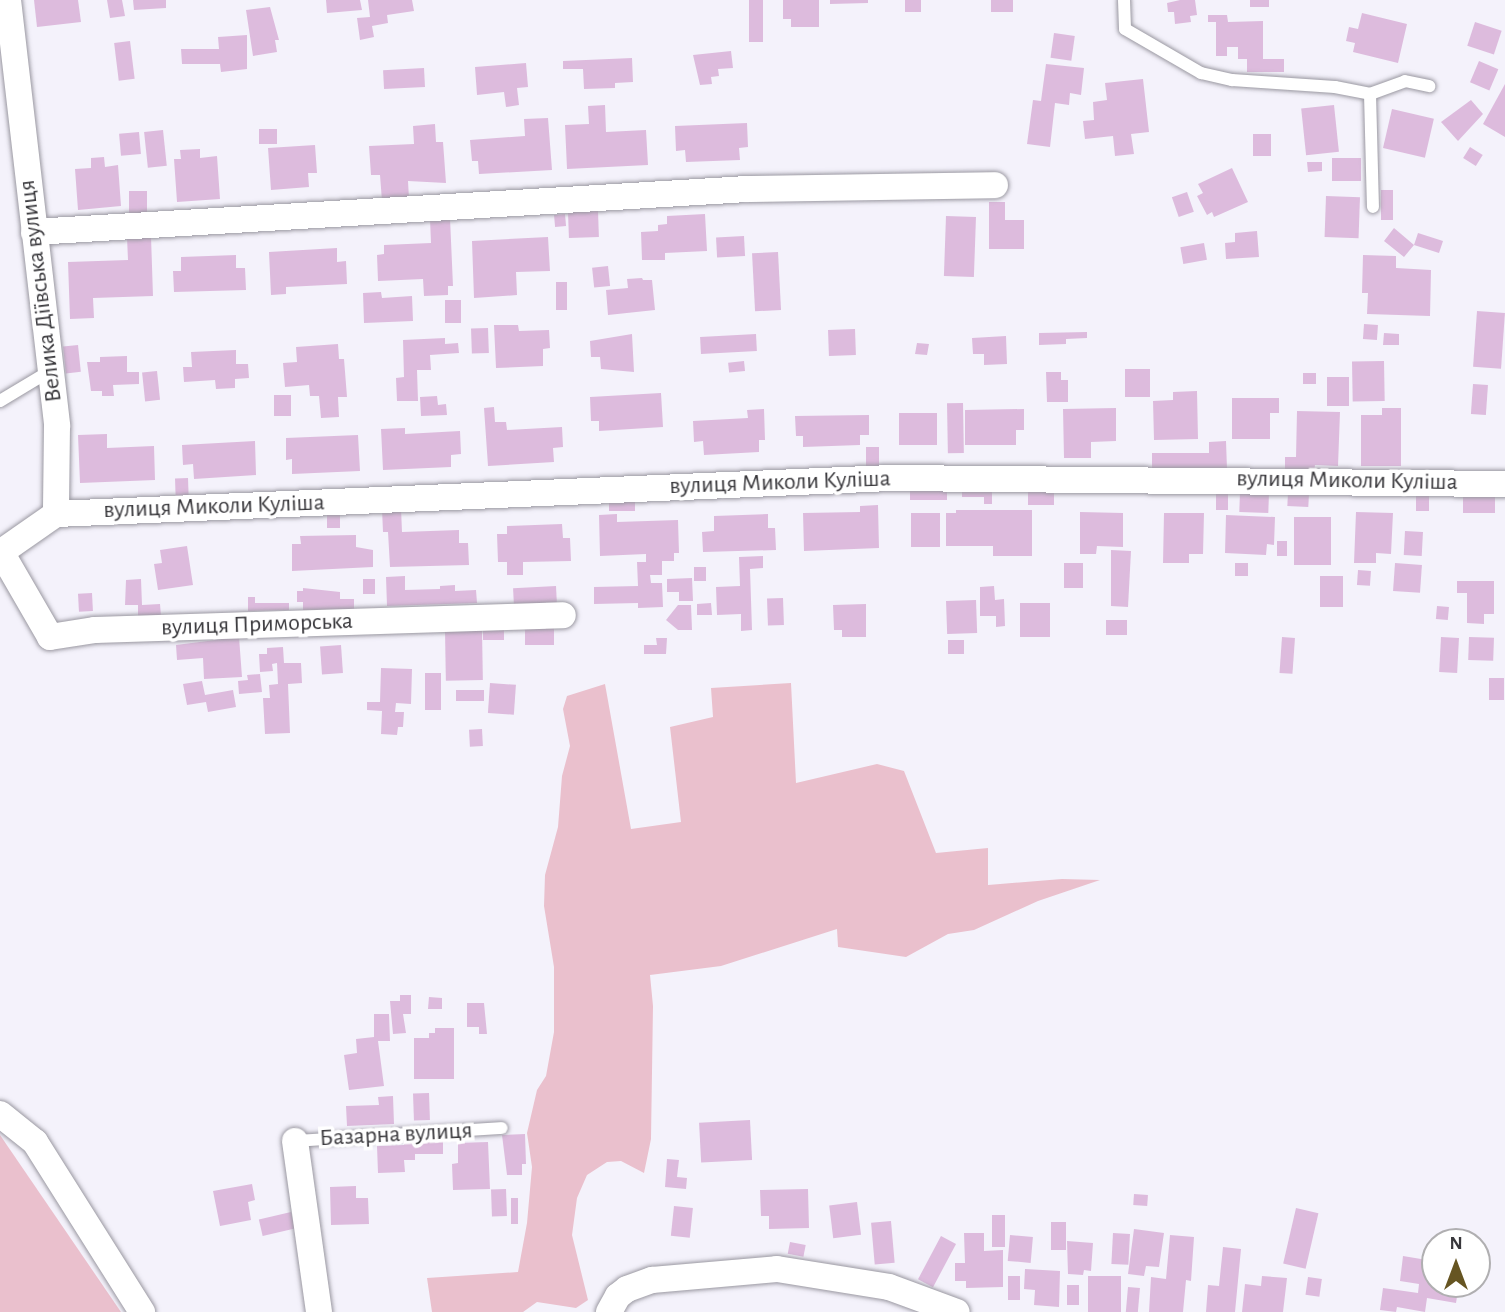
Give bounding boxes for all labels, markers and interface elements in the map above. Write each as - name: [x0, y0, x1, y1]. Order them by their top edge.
- street label: Велика Діївська вулиця: [13, 178, 69, 404]
- street label: вулиця Миколи Куліша: [669, 465, 891, 501]
- street label: вулиця Миколи Куліша: [1236, 465, 1458, 497]
- street label: вулиця Миколи Куліша: [103, 489, 325, 525]
- street label: вулиця Приморська: [161, 607, 353, 643]
- street label: Базарна вулиця: [319, 1117, 473, 1153]
- north arrow: [1421, 1228, 1491, 1298]
- text: N: [1449, 1234, 1463, 1253]

